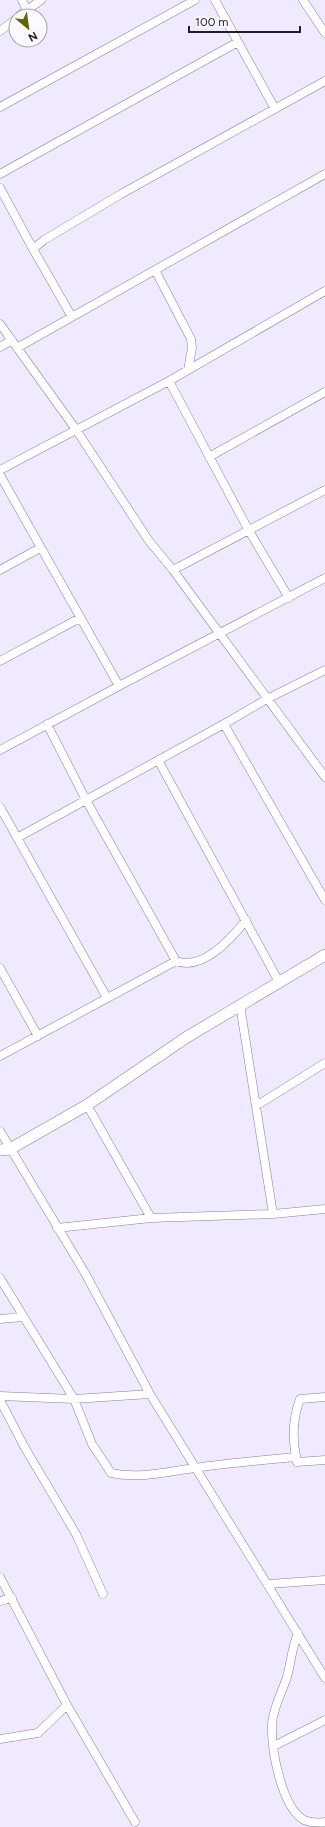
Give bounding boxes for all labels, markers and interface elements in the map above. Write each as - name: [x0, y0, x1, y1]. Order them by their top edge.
- north arrow: [8, 8, 48, 48]
- scale bar: [189, 8, 300, 34]
- text: 100 m: [195, 15, 229, 29]
- text: N: [26, 29, 39, 44]

